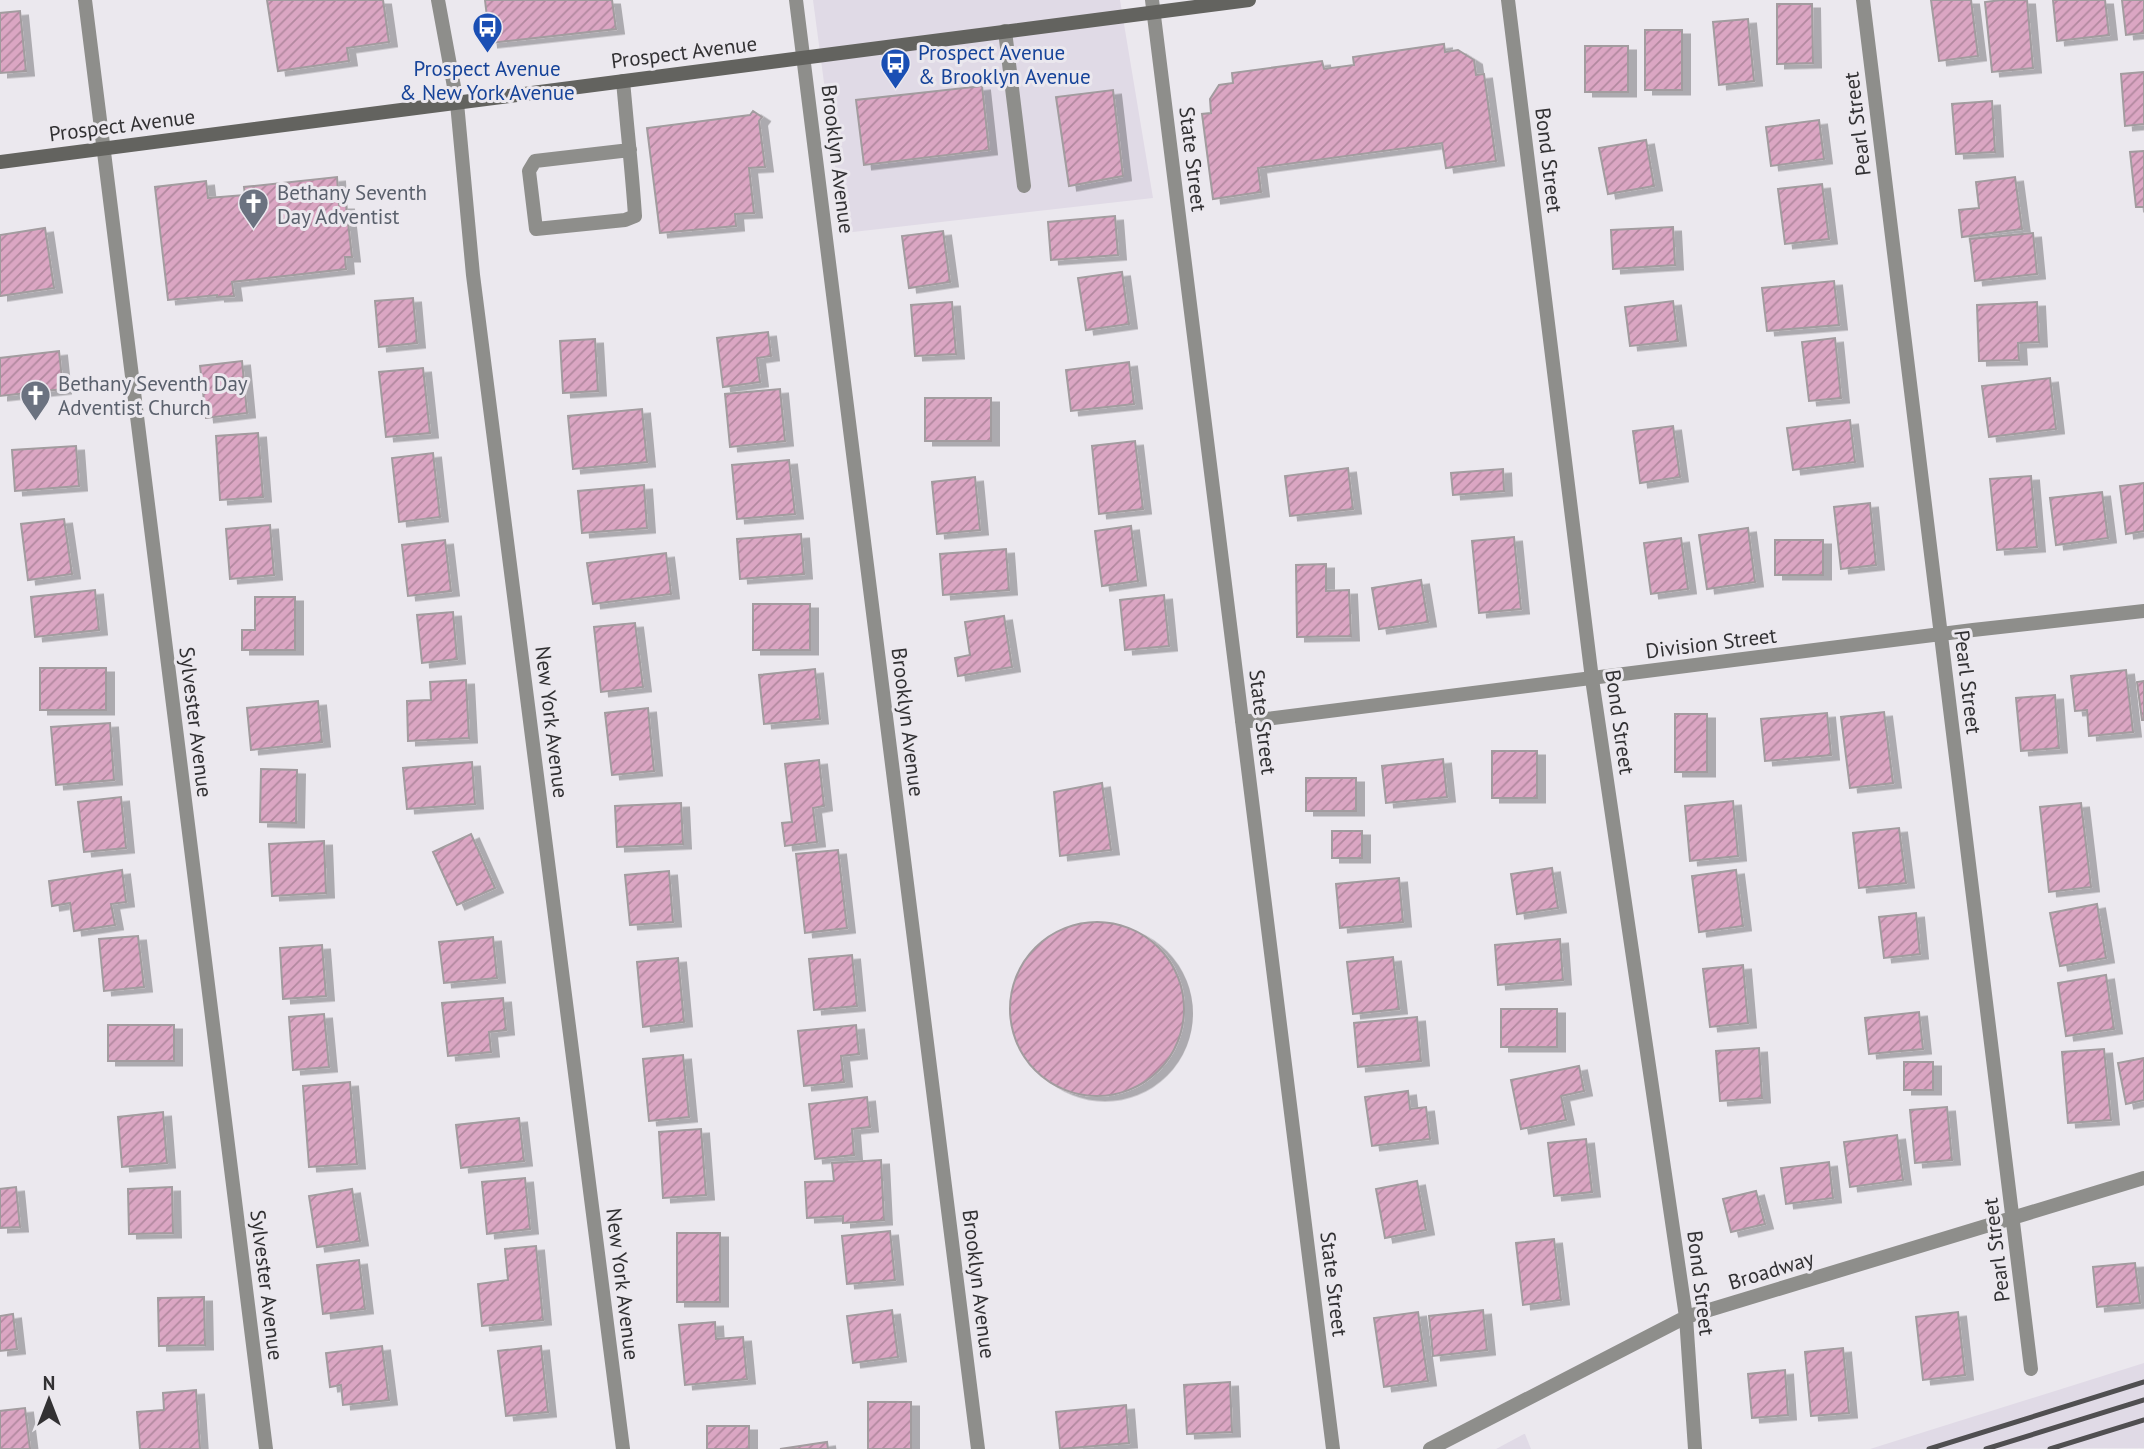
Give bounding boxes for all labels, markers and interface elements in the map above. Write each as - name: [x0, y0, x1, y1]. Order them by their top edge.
- bus stop icon: Prospect Avenue & New York Avenue: [470, 11, 504, 55]
- street label: Prospect Avenue: [609, 30, 759, 74]
- place label: Prospect Avenue & Brooklyn Avenue: [918, 39, 1091, 90]
- bus stop icon: Prospect Avenue & Brooklyn Avenue: [878, 47, 912, 91]
- place label: Prospect Avenue & New York Avenue: [399, 55, 575, 106]
- street label: Pearl Street: [1837, 70, 1877, 178]
- street label: Brooklyn Avenue: [815, 83, 861, 235]
- street label: Prospect Avenue: [47, 103, 197, 147]
- street label: State Street: [1173, 105, 1213, 213]
- street label: Bond Street: [1529, 106, 1569, 214]
- place label: Bethany Seventh Day Adventist: [277, 179, 427, 230]
- church icon: Bethany Seventh Day Adventist: [237, 187, 271, 231]
- place label: Bethany Seventh Day Adventist Church: [58, 370, 248, 421]
- church icon: Bethany Seventh Day Adventist Church: [18, 378, 52, 422]
- street label: Division Street: [1644, 622, 1778, 664]
- street label: Pearl Street: [1948, 628, 1988, 736]
- street label: Sylvester Avenue: [173, 645, 219, 799]
- street label: New York Avenue: [529, 645, 575, 799]
- street label: Brooklyn Avenue: [885, 646, 931, 798]
- street label: State Street: [1243, 668, 1283, 776]
- street label: Bond Street: [1599, 668, 1641, 776]
- street label: Pearl Street: [1976, 1196, 2016, 1304]
- street label: New York Avenue: [600, 1207, 646, 1361]
- street label: Sylvester Avenue: [244, 1208, 290, 1362]
- street label: Brooklyn Avenue: [956, 1208, 1002, 1360]
- street label: Bond Street: [1681, 1229, 1721, 1337]
- street label: State Street: [1314, 1230, 1354, 1338]
- street label: Broadway: [1725, 1244, 1817, 1296]
- north arrow: [14, 1365, 84, 1435]
- text: N: [43, 1371, 55, 1395]

